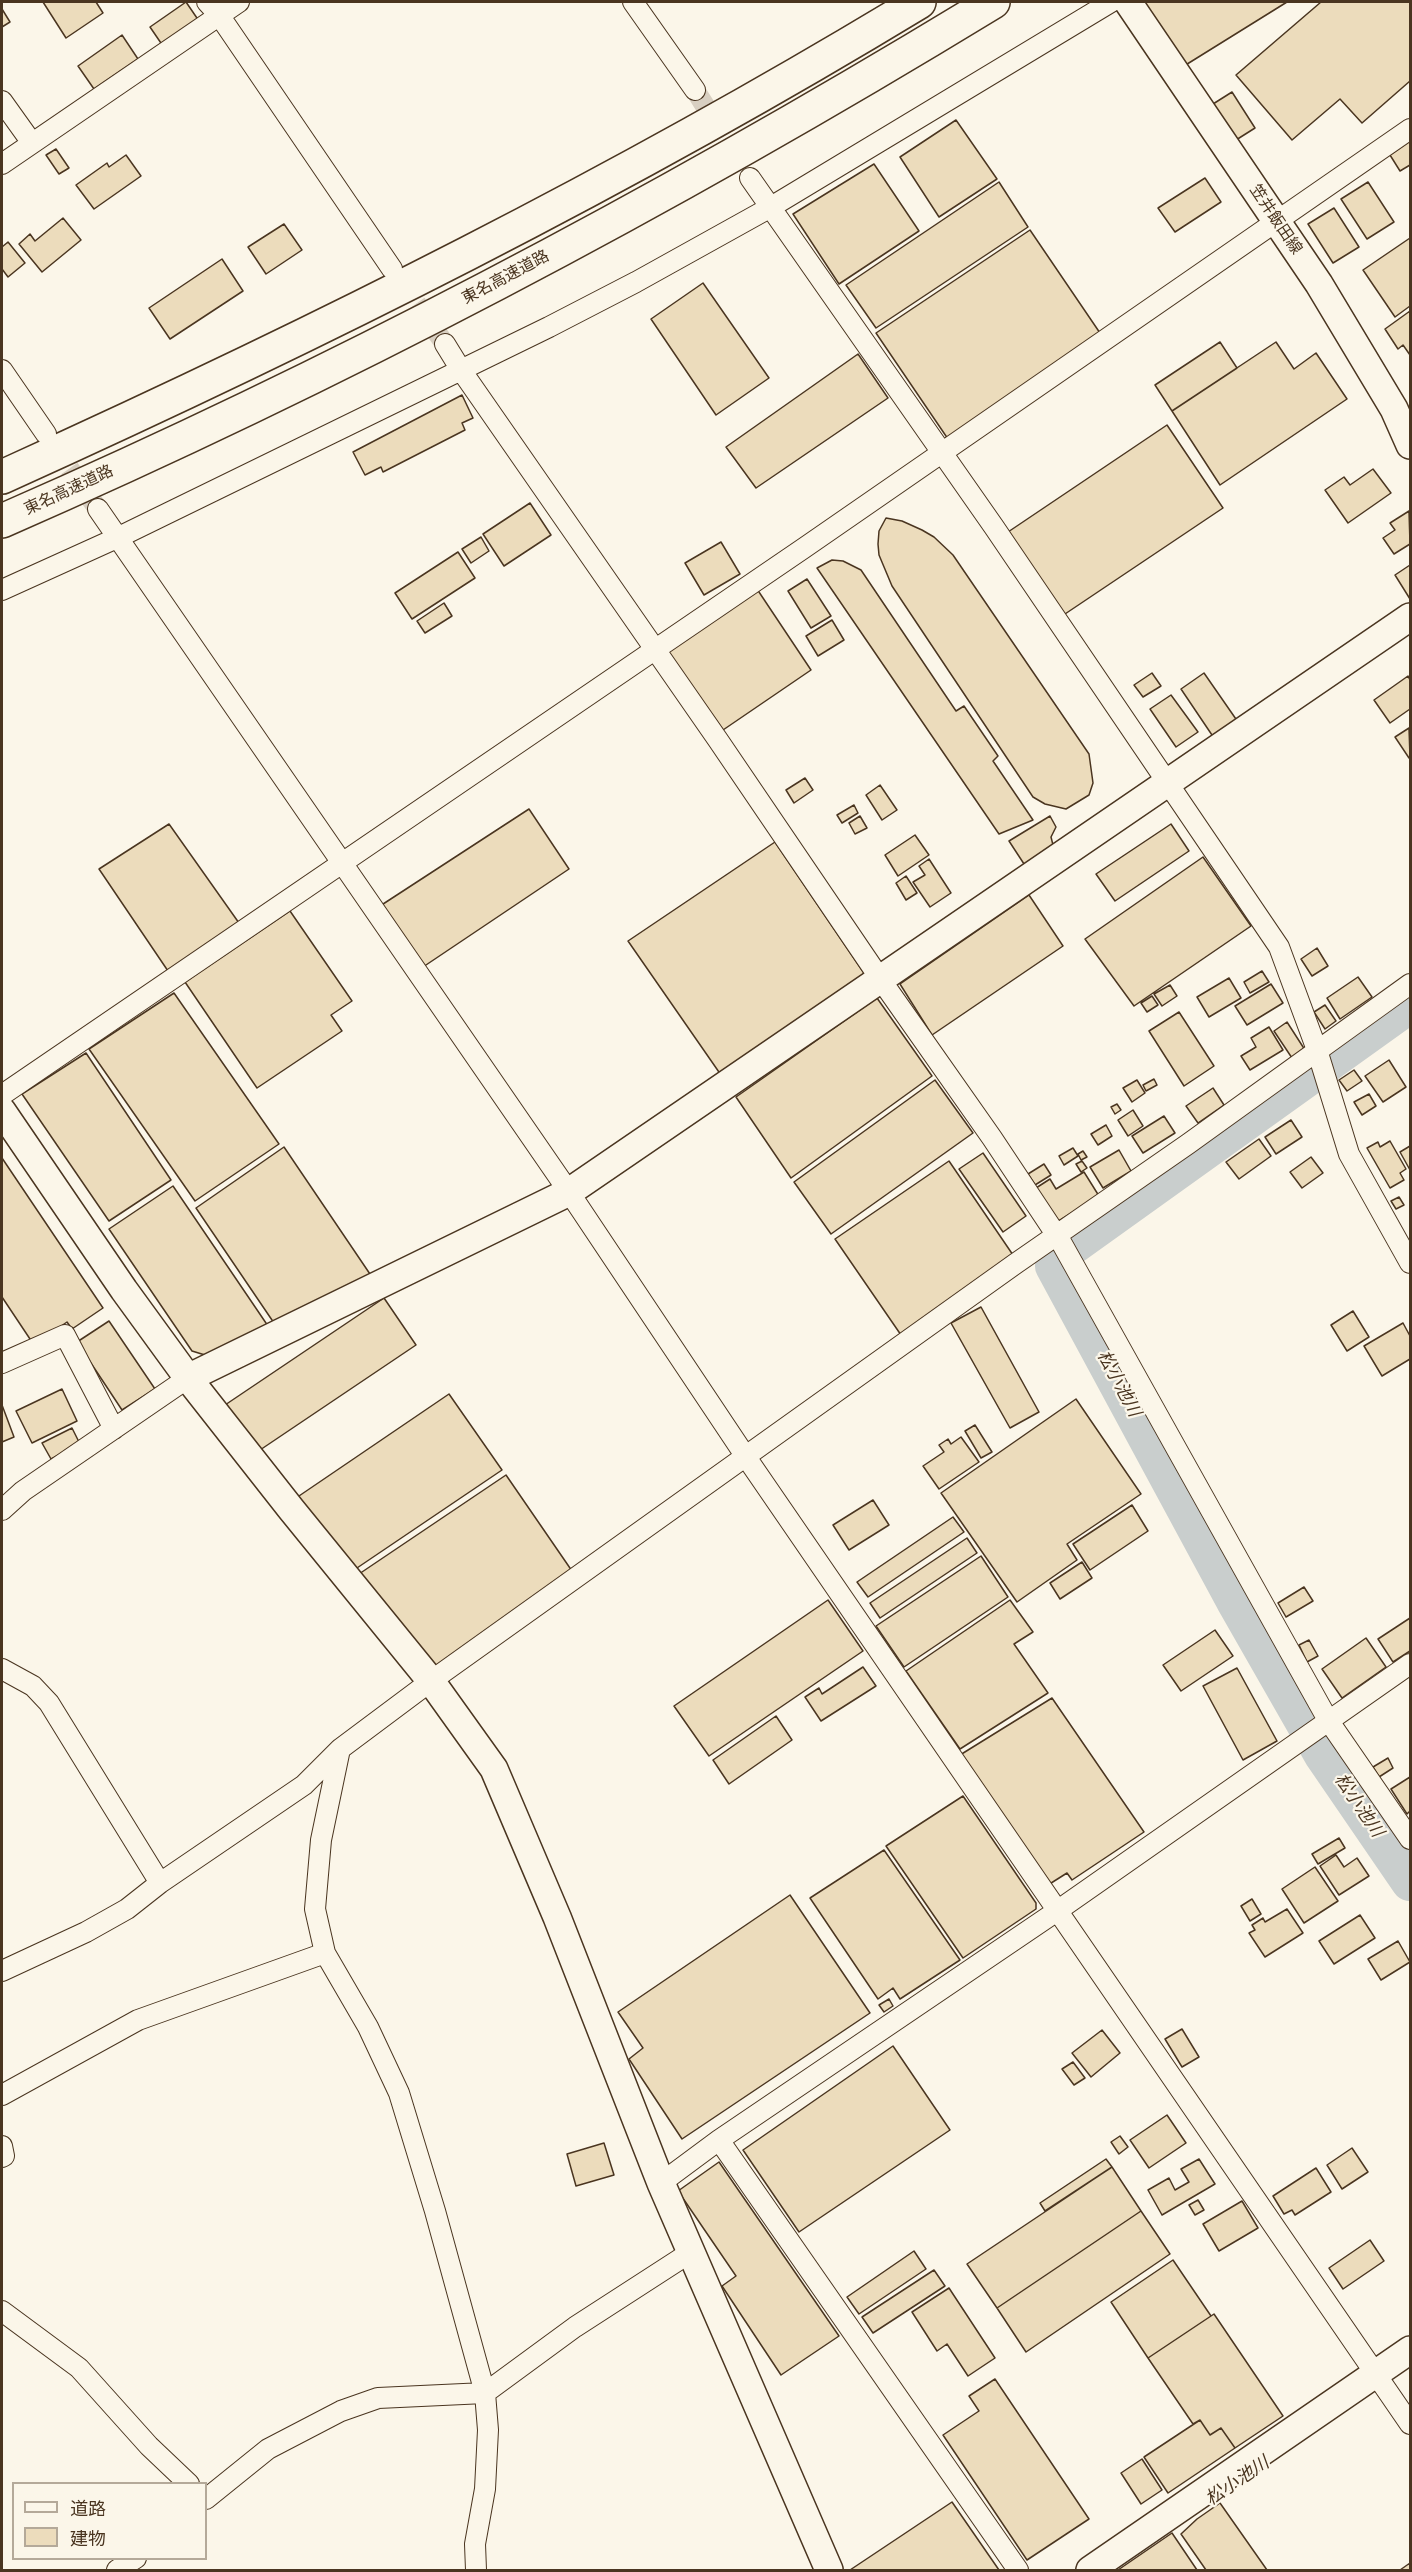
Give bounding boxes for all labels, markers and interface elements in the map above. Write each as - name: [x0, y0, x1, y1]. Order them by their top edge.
- street label: 笠井飯田線: [1245, 181, 1305, 259]
- street label: 東名高速道路: [459, 247, 553, 309]
- street label: 東名高速道路: [21, 462, 117, 520]
- water label: 松小池川: [1092, 1347, 1144, 1421]
- water label: 松小池川: [1329, 1770, 1387, 1842]
- water label: 松小池川: [1202, 2453, 1274, 2511]
- legend: [12, 2482, 207, 2560]
- text: 道路: [70, 2497, 106, 2521]
- text: 建物: [70, 2527, 106, 2551]

